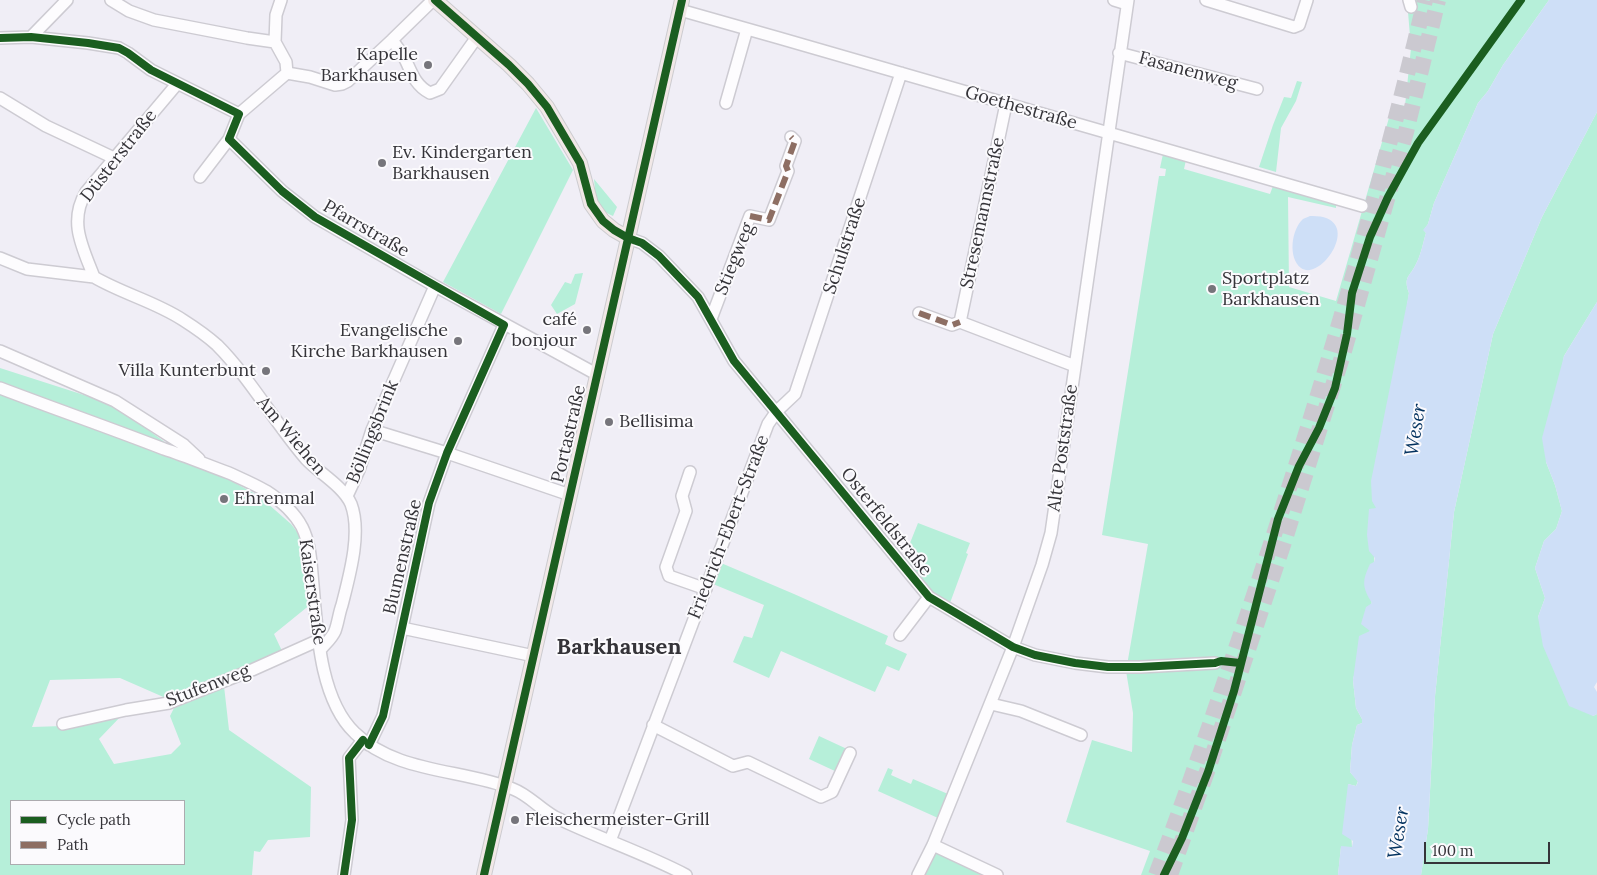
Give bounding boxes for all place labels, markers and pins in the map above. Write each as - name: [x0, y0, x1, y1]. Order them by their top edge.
- place label: Kapelle Barkhausen: [320, 44, 418, 86]
- marker: Kapelle Barkhausen: [422, 59, 434, 71]
- place label: Ev. Kindergarten Barkhausen: [392, 142, 532, 184]
- marker: Ev. Kindergarten Barkhausen: [376, 157, 388, 169]
- place label: Sportplatz Barkhausen: [1222, 268, 1320, 310]
- marker: Sportplatz Barkhausen: [1206, 283, 1218, 295]
- place label: café bonjour: [511, 309, 577, 352]
- place label: Evangelische Kirche Barkhausen: [291, 320, 448, 362]
- marker: café bonjour: [581, 324, 593, 336]
- marker: Evangelische Kirche Barkhausen: [452, 335, 464, 347]
- place label: Villa Kunterbunt: [119, 360, 256, 382]
- marker: Villa Kunterbunt: [260, 365, 272, 377]
- place label: Bellisima: [619, 411, 694, 433]
- marker: Bellisima: [603, 416, 615, 428]
- place label: Ehrenmal: [234, 488, 315, 510]
- marker: Ehrenmal: [218, 493, 230, 505]
- place label: Fleischermeister-Grill: [525, 809, 710, 831]
- marker: Fleischermeister-Grill: [509, 814, 521, 826]

